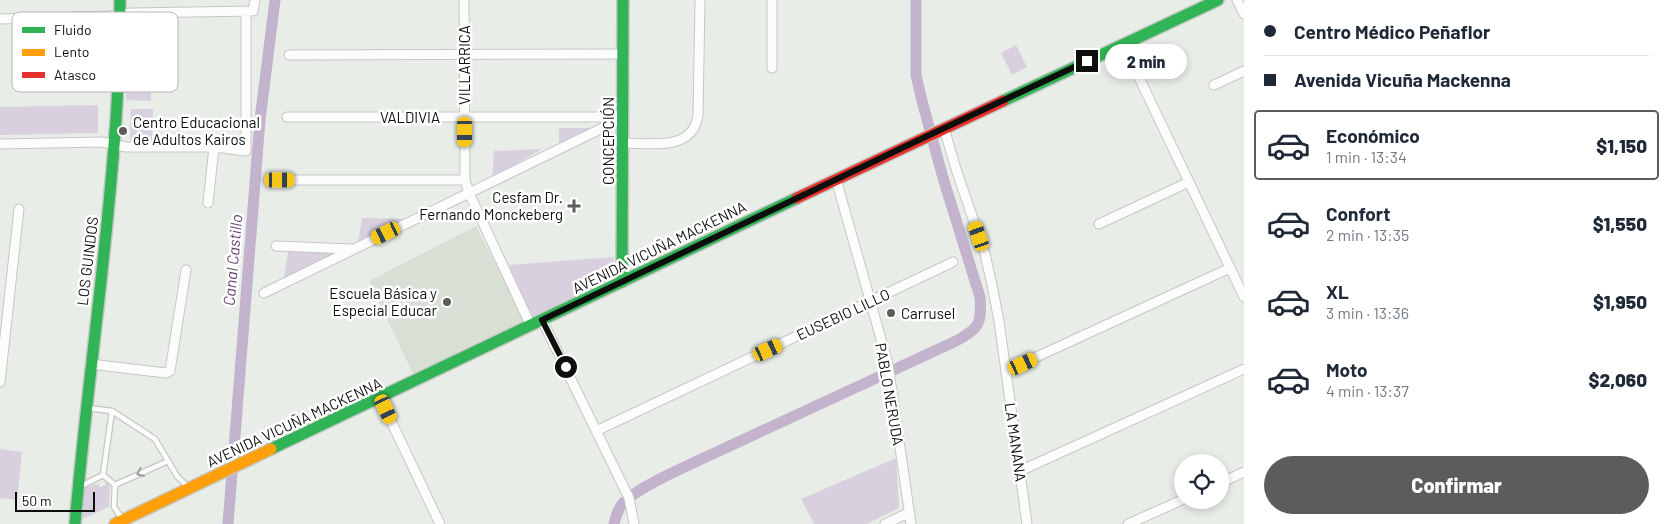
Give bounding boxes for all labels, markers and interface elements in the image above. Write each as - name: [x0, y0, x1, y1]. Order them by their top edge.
- legend: [12, 12, 178, 92]
- text: Centro Médico Peñaflor: [1294, 20, 1490, 43]
- text: Fluido: [54, 21, 92, 38]
- street label: VILLARRICA: [455, 25, 473, 105]
- text: Lento: [54, 43, 89, 60]
- callout: 2 min: [1104, 44, 1187, 78]
- route end: [1076, 50, 1098, 72]
- text: 2 min: [1127, 52, 1165, 71]
- text: Atasco: [54, 66, 96, 83]
- text: Avenida Vicuña Mackenna: [1294, 68, 1511, 91]
- street label: CONCEPCIÓN: [599, 97, 617, 185]
- street label: VALDIVIA: [380, 108, 440, 126]
- place label: Centro Educacional de Adultos Kairos: [133, 113, 260, 148]
- car: [457, 117, 472, 147]
- icon: car: [1266, 123, 1311, 168]
- text: Económico: [1326, 124, 1420, 147]
- marker: Centro Educacional de Adultos Kairos: [117, 125, 129, 137]
- text: $1,150: [1596, 134, 1647, 157]
- text: 1 min · 13:34: [1326, 147, 1407, 166]
- car: [265, 173, 295, 188]
- place label: Cesfam Dr. Fernando Monckeberg: [419, 188, 563, 223]
- street label: AVENIDA VICUÑA MACKENNA: [569, 197, 749, 297]
- marker: Cesfam Dr. Fernando Monckeberg: [567, 199, 581, 213]
- icon: car: [1266, 201, 1311, 246]
- text: Confort: [1326, 202, 1390, 225]
- text: $1,550: [1593, 212, 1647, 235]
- water label: Canal Castillo: [219, 214, 245, 306]
- street label: LOS GUINDOS: [73, 215, 101, 307]
- car: [967, 219, 990, 253]
- car: [369, 220, 402, 246]
- text: 2 min · 13:35: [1326, 225, 1409, 244]
- icon: car: [1266, 279, 1311, 324]
- text: XL: [1326, 280, 1349, 303]
- place label: Escuela Básica y Especial Educar: [329, 284, 438, 319]
- street label: EUSEBIO LILLO: [793, 285, 893, 343]
- text: $1,950: [1593, 290, 1647, 313]
- marker: Escuela Básica y Especial Educar: [441, 296, 453, 308]
- text: 3 min · 13:36: [1326, 303, 1409, 322]
- place label: Carrusel: [901, 304, 955, 322]
- marker: Carrusel: [885, 307, 897, 319]
- car: [751, 337, 784, 363]
- street label: PABLO NERUDA: [872, 341, 908, 447]
- car: [1006, 351, 1039, 377]
- route start: [555, 356, 577, 378]
- icon: car: [1266, 357, 1311, 402]
- text: Moto: [1326, 358, 1368, 381]
- text: $2,060: [1589, 368, 1647, 391]
- street label: AVENIDA VICUÑA MACKENNA: [204, 373, 384, 471]
- text: 4 min · 13:37: [1326, 381, 1409, 400]
- car: [372, 392, 399, 426]
- street label: LA MANANA: [1002, 401, 1030, 483]
- map controls: [1174, 454, 1229, 509]
- button: locate: [1174, 454, 1229, 509]
- button: Confirmar: [1264, 456, 1649, 514]
- one-way arrow: [136, 467, 145, 478]
- scale bar: [15, 489, 95, 512]
- text: 50 m: [22, 492, 51, 509]

